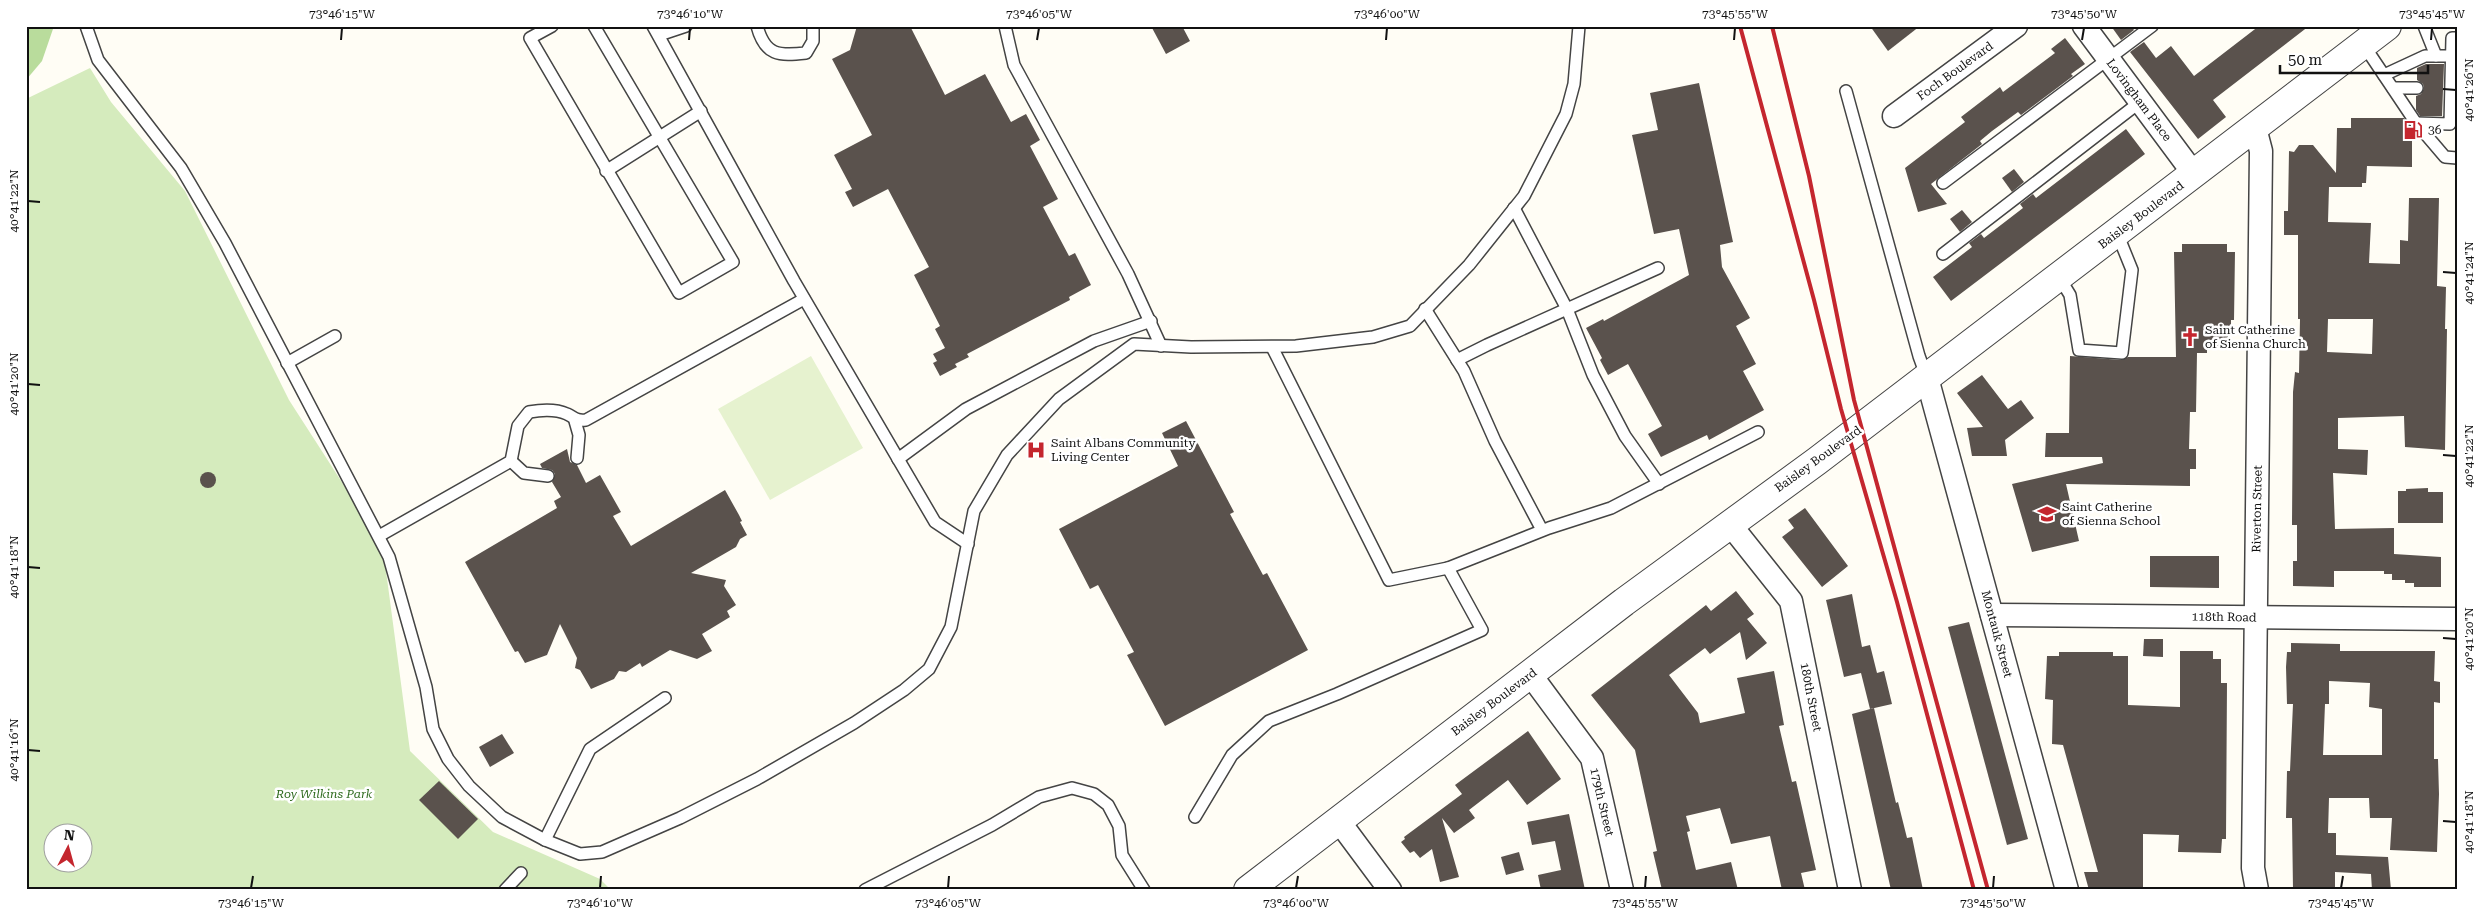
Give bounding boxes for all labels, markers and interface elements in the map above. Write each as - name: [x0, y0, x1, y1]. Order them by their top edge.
- text: 73°46'15"W: [309, 7, 376, 21]
- text: 73°46'10"W: [657, 7, 724, 21]
- text: 73°46'05"W: [1006, 7, 1073, 21]
- text: 73°46'00"W: [1354, 7, 1421, 21]
- text: 73°45'55"W: [1702, 7, 1769, 21]
- text: 73°45'50"W: [2051, 7, 2118, 21]
- text: 73°45'45"W: [2399, 7, 2466, 21]
- street label: Foch Boulevard: [1914, 39, 1996, 103]
- scale bar: [2280, 42, 2428, 74]
- text: 50 m: [2288, 51, 2323, 69]
- street label: Lovingham Place: [2104, 56, 2175, 144]
- text: 40°41'26"N: [2462, 58, 2476, 122]
- fuel station icon: 36: [2402, 119, 2424, 141]
- place label: 36: [2428, 123, 2442, 137]
- text: 40°41'22"N: [7, 169, 21, 233]
- street label: Baisley Boulevard: [2096, 178, 2187, 252]
- text: 40°41'24"N: [2462, 241, 2476, 305]
- place label: Saint Catherine of Sienna Church: [2205, 323, 2306, 351]
- church icon: Saint Catherine of Sienna Church: [2179, 326, 2201, 348]
- text: 40°41'20"N: [7, 352, 21, 416]
- street label: Baisley Boulevard: [1772, 423, 1864, 495]
- text: 40°41'22"N: [2462, 424, 2476, 488]
- place label: Saint Albans Community Living Center: [1051, 436, 1196, 464]
- hospital icon: Saint Albans Community Living Center: [1025, 439, 1047, 461]
- street label: Riverton Street: [2249, 465, 2265, 553]
- place label: Saint Catherine of Sienna School: [2062, 500, 2161, 528]
- school or university icon: Saint Catherine of Sienna School: [2036, 503, 2058, 525]
- text: 40°41'18"N: [7, 535, 21, 599]
- street label: Montauk Street: [1979, 589, 2016, 680]
- text: 40°41'20"N: [2462, 607, 2476, 671]
- street label: 118th Road: [2191, 609, 2257, 625]
- street label: 180th Street: [1797, 661, 1825, 733]
- street label: Baisley Boulevard: [1449, 665, 1540, 739]
- text: 40°41'16"N: [7, 718, 21, 782]
- street label: 179th Street: [1587, 766, 1617, 838]
- park label: Roy Wilkins Park: [275, 787, 373, 801]
- text: 40°41'18"N: [2462, 790, 2476, 854]
- north arrow: [42, 824, 92, 874]
- text: N: [63, 827, 76, 844]
- text: 73°46'15"W: [218, 896, 285, 910]
- text: 73°46'10"W: [567, 896, 634, 910]
- text: 73°46'05"W: [915, 896, 982, 910]
- text: 73°46'00"W: [1263, 896, 1330, 910]
- text: 73°45'55"W: [1612, 896, 1679, 910]
- text: 73°45'50"W: [1960, 896, 2027, 910]
- text: 73°45'45"W: [2308, 896, 2375, 910]

